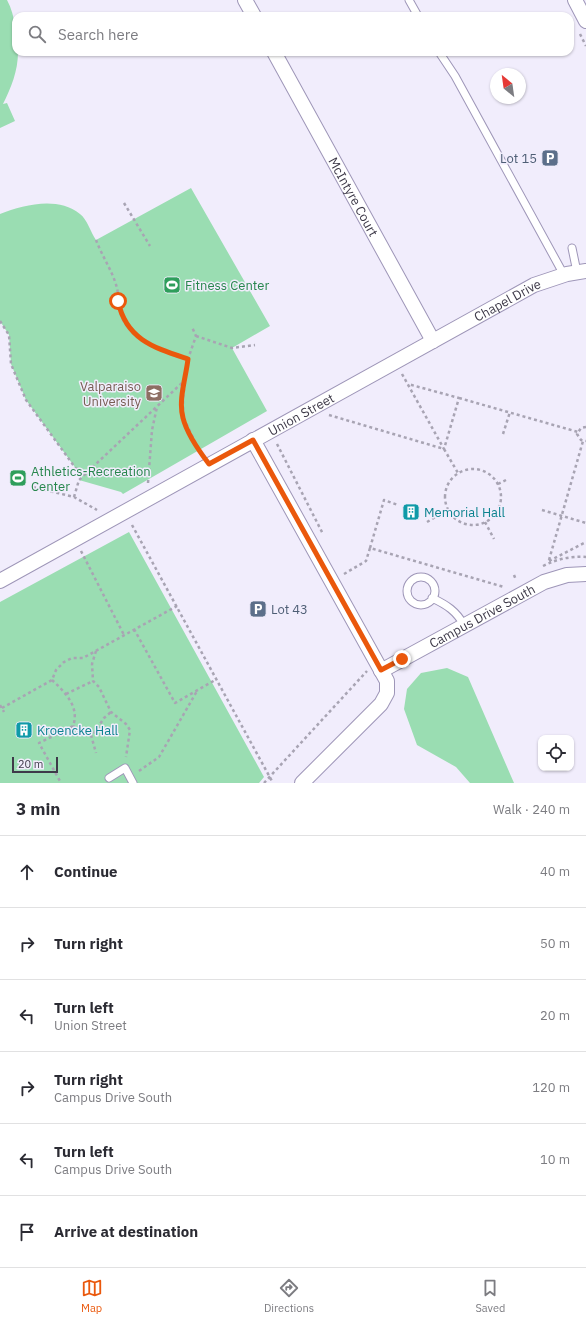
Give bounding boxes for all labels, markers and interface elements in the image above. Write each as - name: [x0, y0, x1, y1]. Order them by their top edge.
- search box: [12, 12, 574, 56]
- icon: search: [26, 23, 48, 45]
- text: Search here: [58, 25, 138, 44]
- north arrow: [490, 68, 526, 104]
- parking icon: Lot 15: [540, 148, 560, 168]
- place label: Lot 15: [500, 150, 537, 167]
- street label: McIntyre Court: [324, 154, 382, 239]
- sports icon: Fitness Center: [162, 275, 182, 295]
- street label: Chapel Drive: [471, 275, 543, 326]
- place label: Fitness Center: [185, 277, 269, 294]
- route start: [109, 292, 127, 310]
- place label: Valparaiso University: [80, 378, 142, 410]
- school or university icon: Valparaiso University: [144, 383, 164, 403]
- street label: Union Street: [265, 390, 337, 440]
- place label: Athletics-Recreation Center: [31, 463, 151, 495]
- sports icon: Athletics-Recreation Center: [8, 468, 28, 488]
- building icon: Memorial Hall: [401, 502, 421, 522]
- place label: Memorial Hall: [424, 504, 505, 521]
- street label: Campus Drive South: [426, 581, 538, 652]
- parking icon: Lot 43: [248, 599, 268, 619]
- place label: Lot 43: [271, 601, 308, 618]
- route end: [393, 650, 411, 668]
- building icon: Kroencke Hall: [14, 720, 34, 740]
- place label: Kroencke Hall: [37, 722, 119, 739]
- map controls: [538, 735, 574, 771]
- button: locate: [538, 735, 574, 771]
- scale bar: [12, 755, 58, 774]
- text: 20 m: [18, 757, 43, 771]
- text: 3 min: [16, 798, 60, 820]
- text: Walk · 240 m: [493, 801, 570, 818]
- icon: ahead: [16, 861, 38, 883]
- text: Continue: [54, 862, 118, 881]
- text: 40 m: [540, 863, 570, 880]
- icon: right: [16, 933, 38, 955]
- text: Turn right: [54, 934, 123, 953]
- text: 50 m: [540, 935, 570, 952]
- text: Turn left: [54, 998, 114, 1017]
- icon: left: [16, 1005, 38, 1027]
- text: 20 m: [540, 1007, 570, 1024]
- text: Union Street: [54, 1017, 127, 1034]
- text: Turn right: [54, 1070, 123, 1089]
- icon: right: [16, 1077, 38, 1099]
- text: 120 m: [532, 1079, 570, 1096]
- text: Campus Drive South: [54, 1089, 172, 1106]
- text: Turn left: [54, 1142, 114, 1161]
- icon: left: [16, 1149, 38, 1171]
- text: 10 m: [540, 1151, 570, 1168]
- text: Campus Drive South: [54, 1161, 172, 1178]
- icon: arrive: [16, 1221, 38, 1243]
- text: Arrive at destination: [54, 1222, 198, 1241]
- tab: Map: [81, 1277, 103, 1315]
- tab: Directions: [264, 1277, 314, 1315]
- tab: Saved: [475, 1277, 505, 1315]

